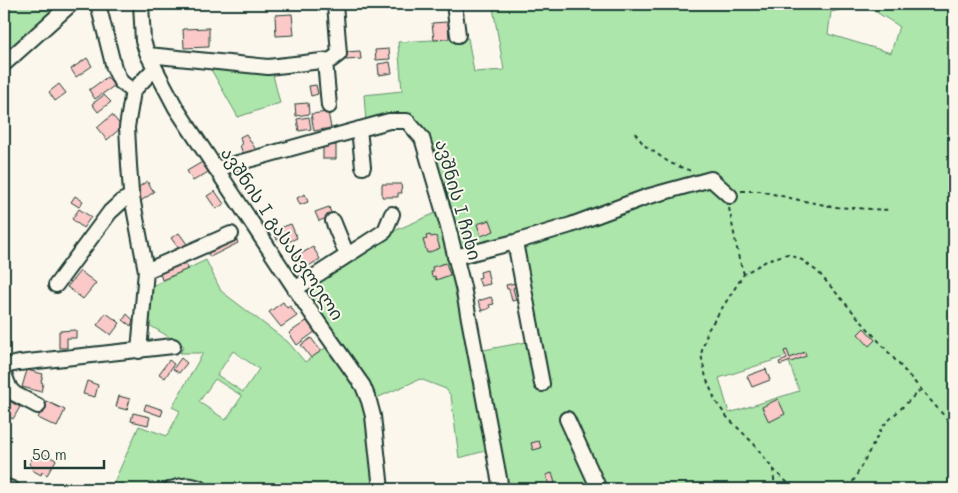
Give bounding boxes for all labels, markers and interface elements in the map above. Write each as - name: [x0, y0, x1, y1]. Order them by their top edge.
- street label: ავშნის I ჩიხი: [430, 137, 488, 263]
- street label: ავშნის I გასასვლელი: [216, 142, 350, 325]
- scale bar: [25, 438, 104, 470]
- text: 50 m: [32, 444, 67, 464]

